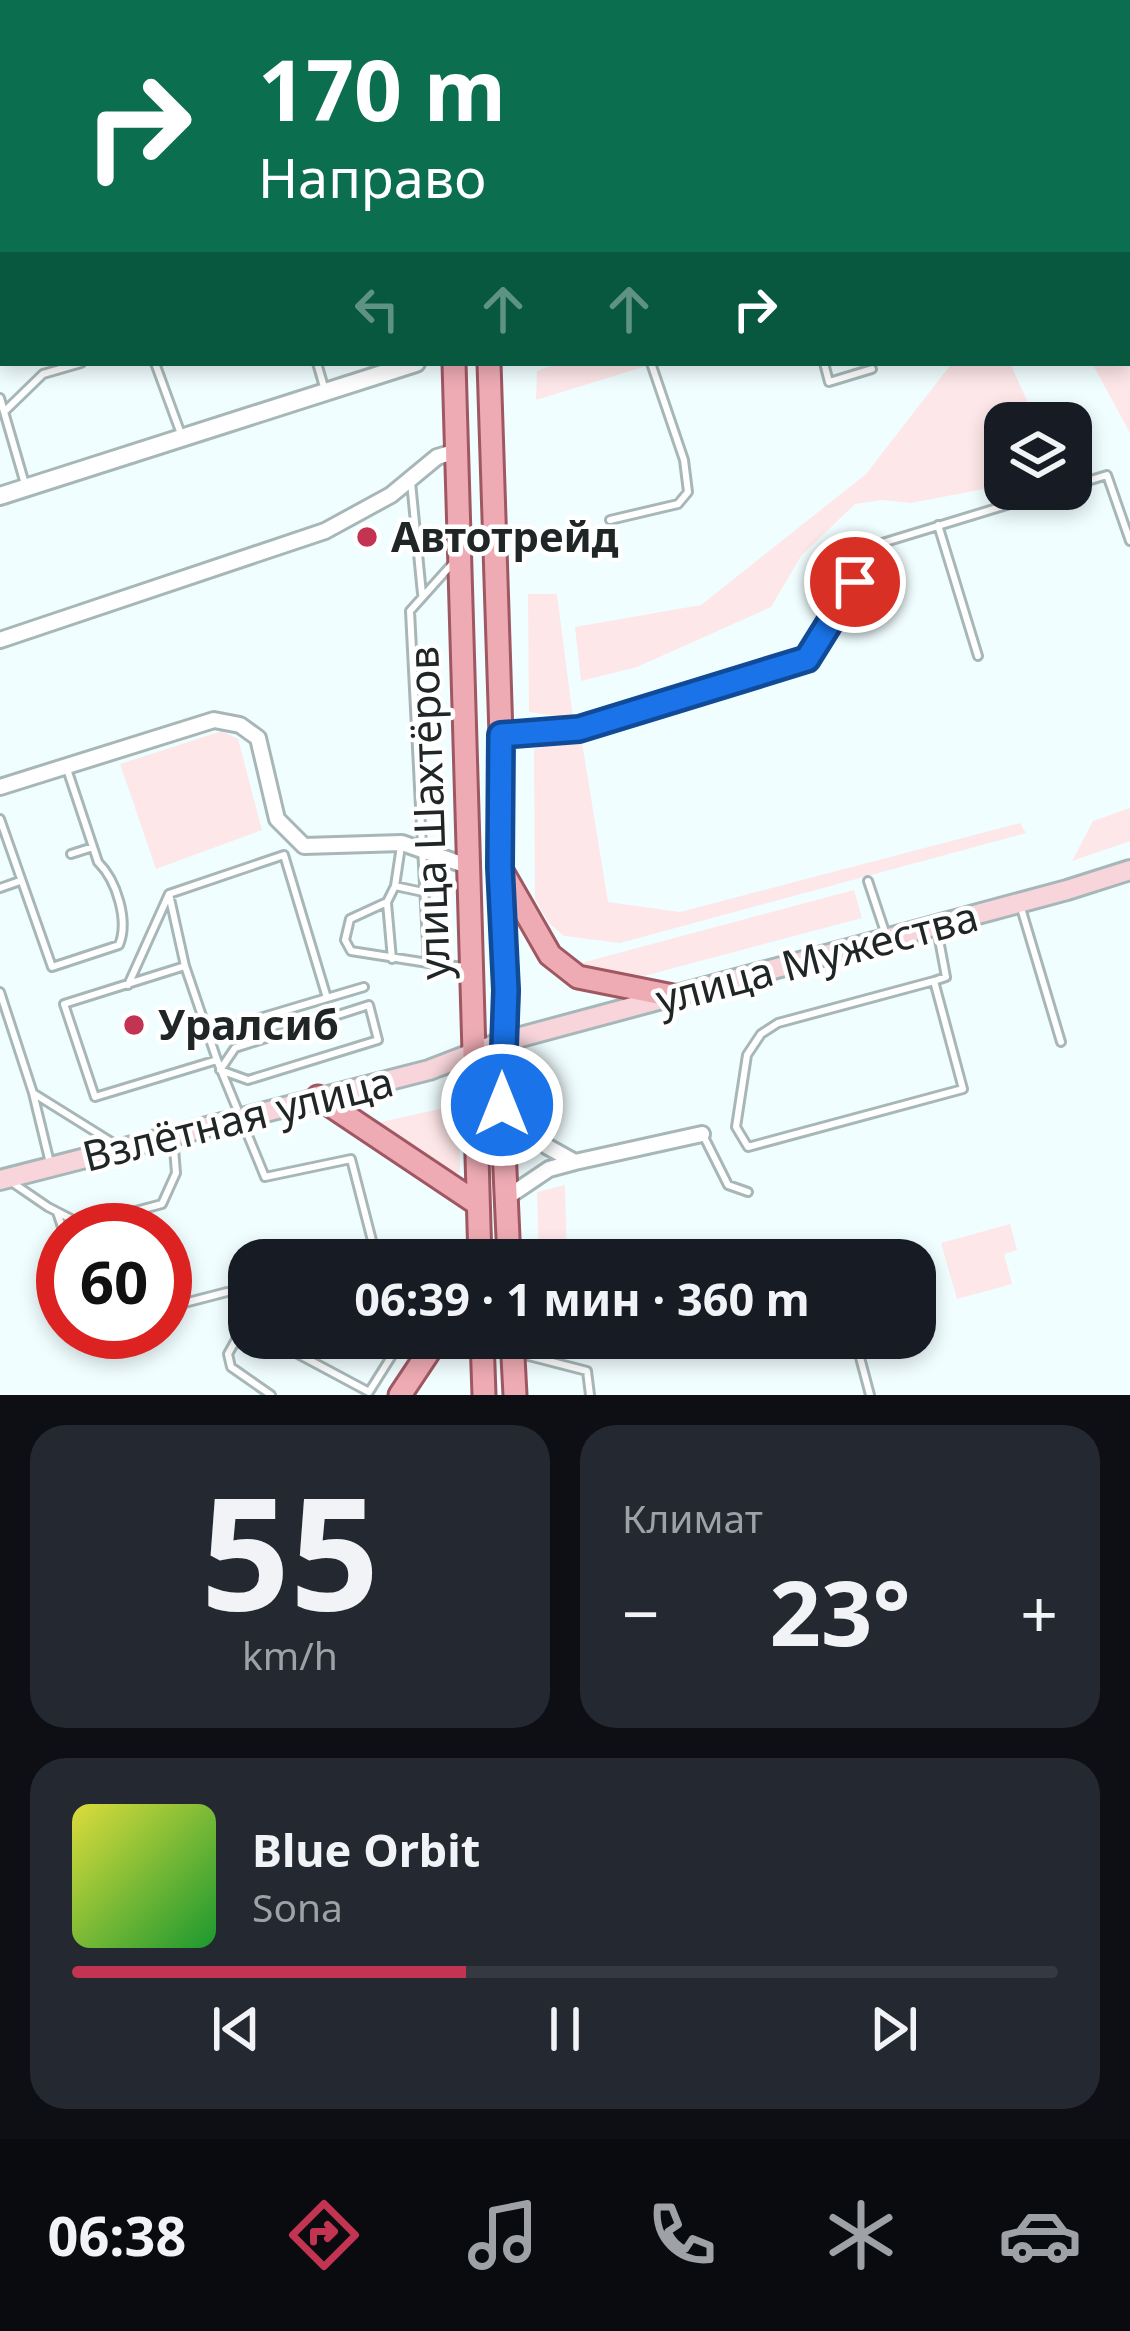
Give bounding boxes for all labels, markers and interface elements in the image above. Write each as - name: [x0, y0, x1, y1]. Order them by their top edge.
- text: 170 m: [258, 31, 506, 146]
- icon: right: [60, 48, 216, 204]
- text: Направо: [258, 140, 486, 214]
- icon: left: [344, 276, 410, 342]
- icon: ahead: [470, 276, 536, 342]
- icon: ahead: [596, 276, 662, 342]
- icon: right: [722, 276, 788, 342]
- map controls: [984, 402, 1092, 510]
- button: layers: [984, 402, 1092, 510]
- place label: Автотрейд: [391, 507, 619, 564]
- marker: Автотрейд: [354, 524, 380, 550]
- pin: [804, 531, 906, 633]
- icon: arrive: [822, 549, 888, 615]
- street label: улица Шахтёров: [393, 645, 462, 981]
- street label: улица Мужества: [649, 886, 984, 1027]
- place label: Уралсиб: [158, 995, 339, 1052]
- marker: Уралсиб: [121, 1012, 147, 1038]
- position arrow: [439, 1042, 565, 1168]
- street label: Взлётная улица: [76, 1051, 399, 1184]
- speed limit sign: 60: [36, 1203, 192, 1359]
- text: 06:39 · 1 мин · 360 m: [354, 1268, 810, 1329]
- text: 55: [201, 1443, 379, 1656]
- text: Климат: [622, 1491, 763, 1544]
- text: 23°: [769, 1550, 911, 1672]
- text: −: [622, 1567, 660, 1657]
- text: +: [1020, 1567, 1058, 1657]
- text: km/h: [242, 1628, 338, 1681]
- text: Blue Orbit: [252, 1819, 480, 1880]
- text: Sona: [252, 1880, 343, 1933]
- icon: previous: [203, 1996, 269, 2062]
- icon: pause: [532, 1996, 598, 2062]
- icon: next: [861, 1996, 927, 2062]
- icon: directions: [282, 2193, 366, 2277]
- icon: music: [461, 2193, 545, 2277]
- icon: phone: [640, 2193, 724, 2277]
- icon: climate: [819, 2193, 903, 2277]
- icon: car: [998, 2193, 1082, 2277]
- text: 06:38: [48, 2198, 186, 2272]

